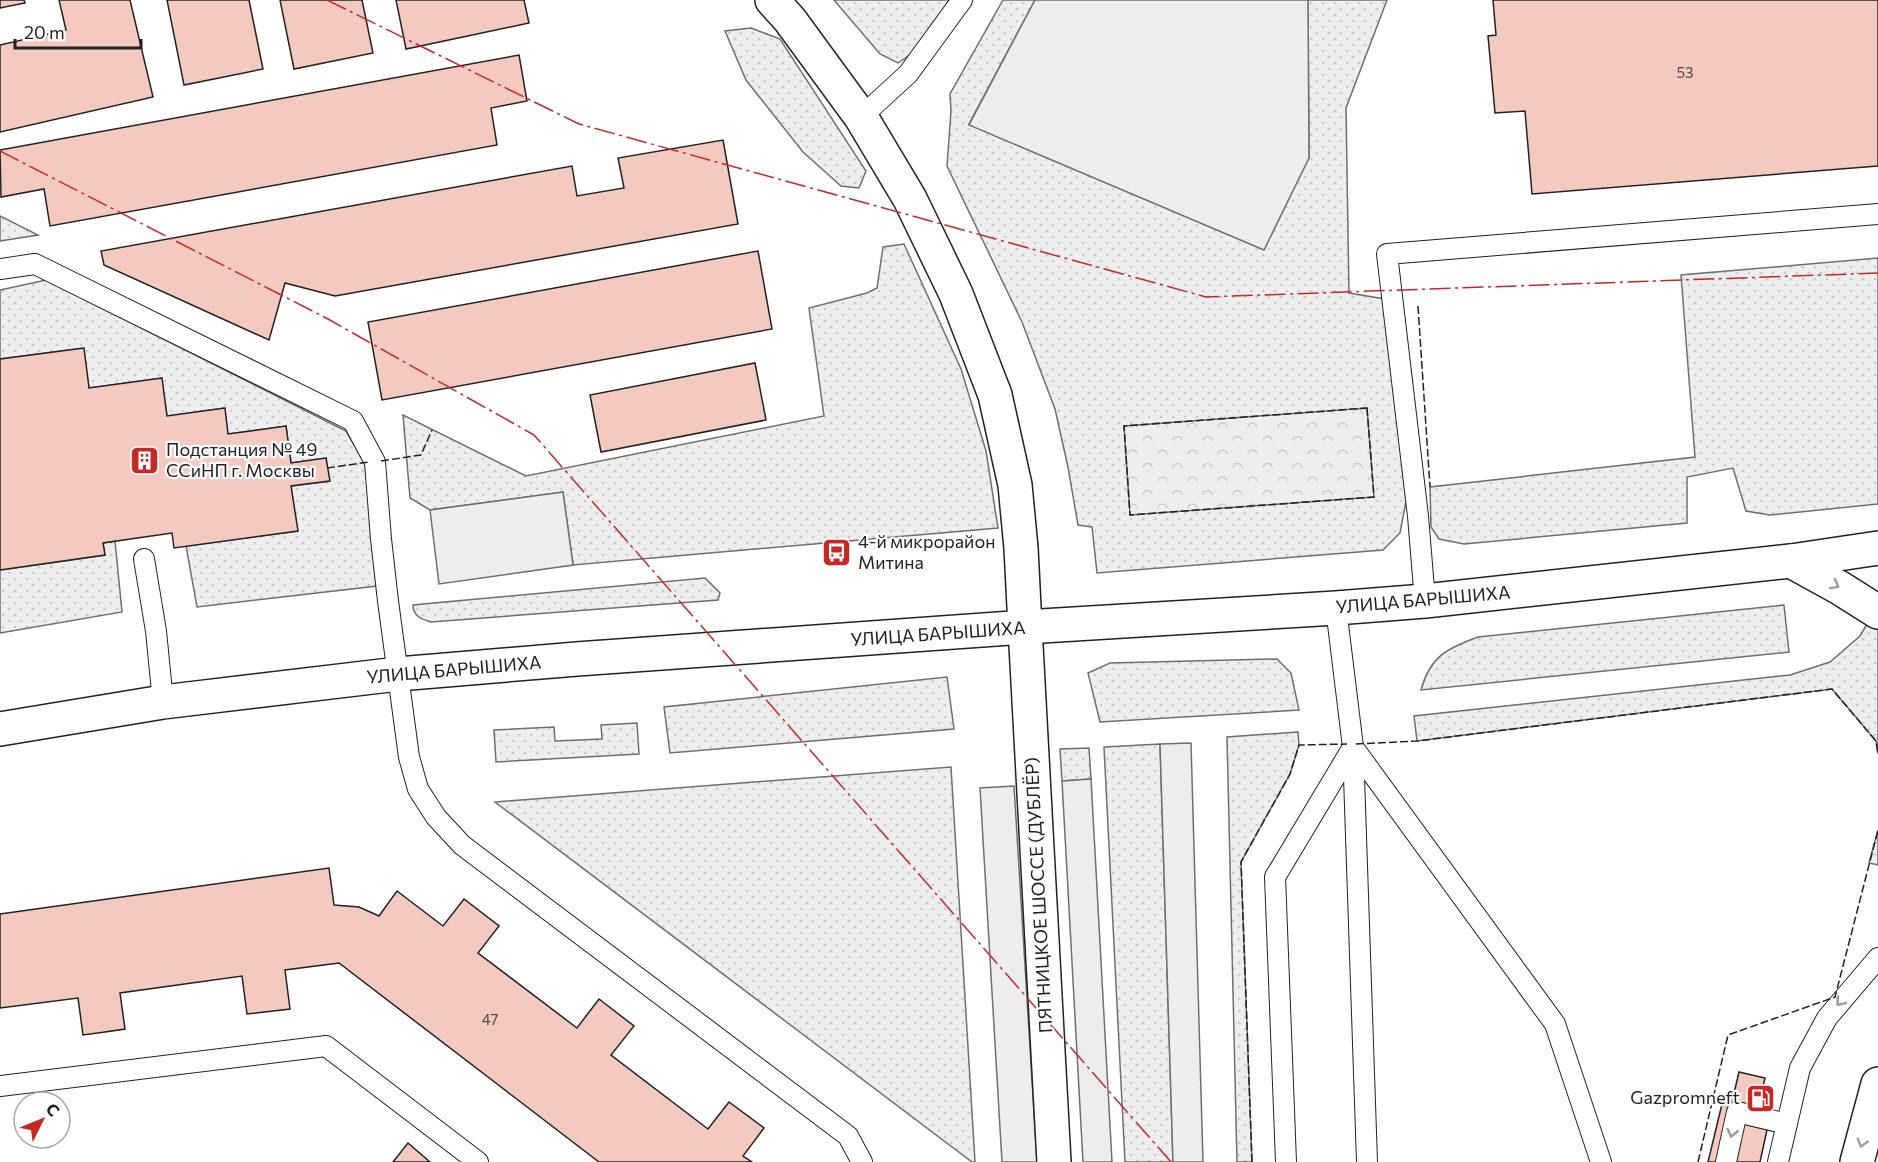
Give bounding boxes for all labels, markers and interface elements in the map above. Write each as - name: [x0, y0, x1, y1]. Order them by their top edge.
- scale bar: [15, 12, 141, 50]
- text: 20 m: [24, 21, 65, 43]
- house number: 53: [1676, 63, 1694, 81]
- place label: Подстанция № 49 ССиНП г. Москвы: [166, 438, 318, 481]
- building icon: Подстанция № 49 ССиНП г. Москвы: [129, 444, 161, 476]
- place label: 4-й микрорайон Митина: [858, 530, 995, 573]
- bus stop icon: 4-й микрорайон Митина: [821, 536, 853, 568]
- one-way arrow: [1829, 578, 1839, 589]
- street label: УЛИЦА БАРЫШИХА: [1335, 580, 1511, 618]
- street label: УЛИЦА БАРЫШИХА: [850, 616, 1026, 650]
- street label: УЛИЦА БАРЫШИХА: [366, 650, 542, 688]
- street label: ПЯТНИЦКОЕ ШОССЕ (ДУБЛЁР): [1020, 757, 1056, 1034]
- one-way arrow: [1836, 995, 1847, 1006]
- house number: 47: [482, 1010, 498, 1028]
- fuel station icon: Gazpromneft: [1745, 1082, 1777, 1114]
- place label: Gazpromneft: [1630, 1086, 1740, 1108]
- north arrow: [12, 1090, 72, 1150]
- text: С: [43, 1099, 64, 1120]
- one-way arrow: [1727, 1127, 1740, 1137]
- one-way arrow: [1857, 1137, 1869, 1148]

